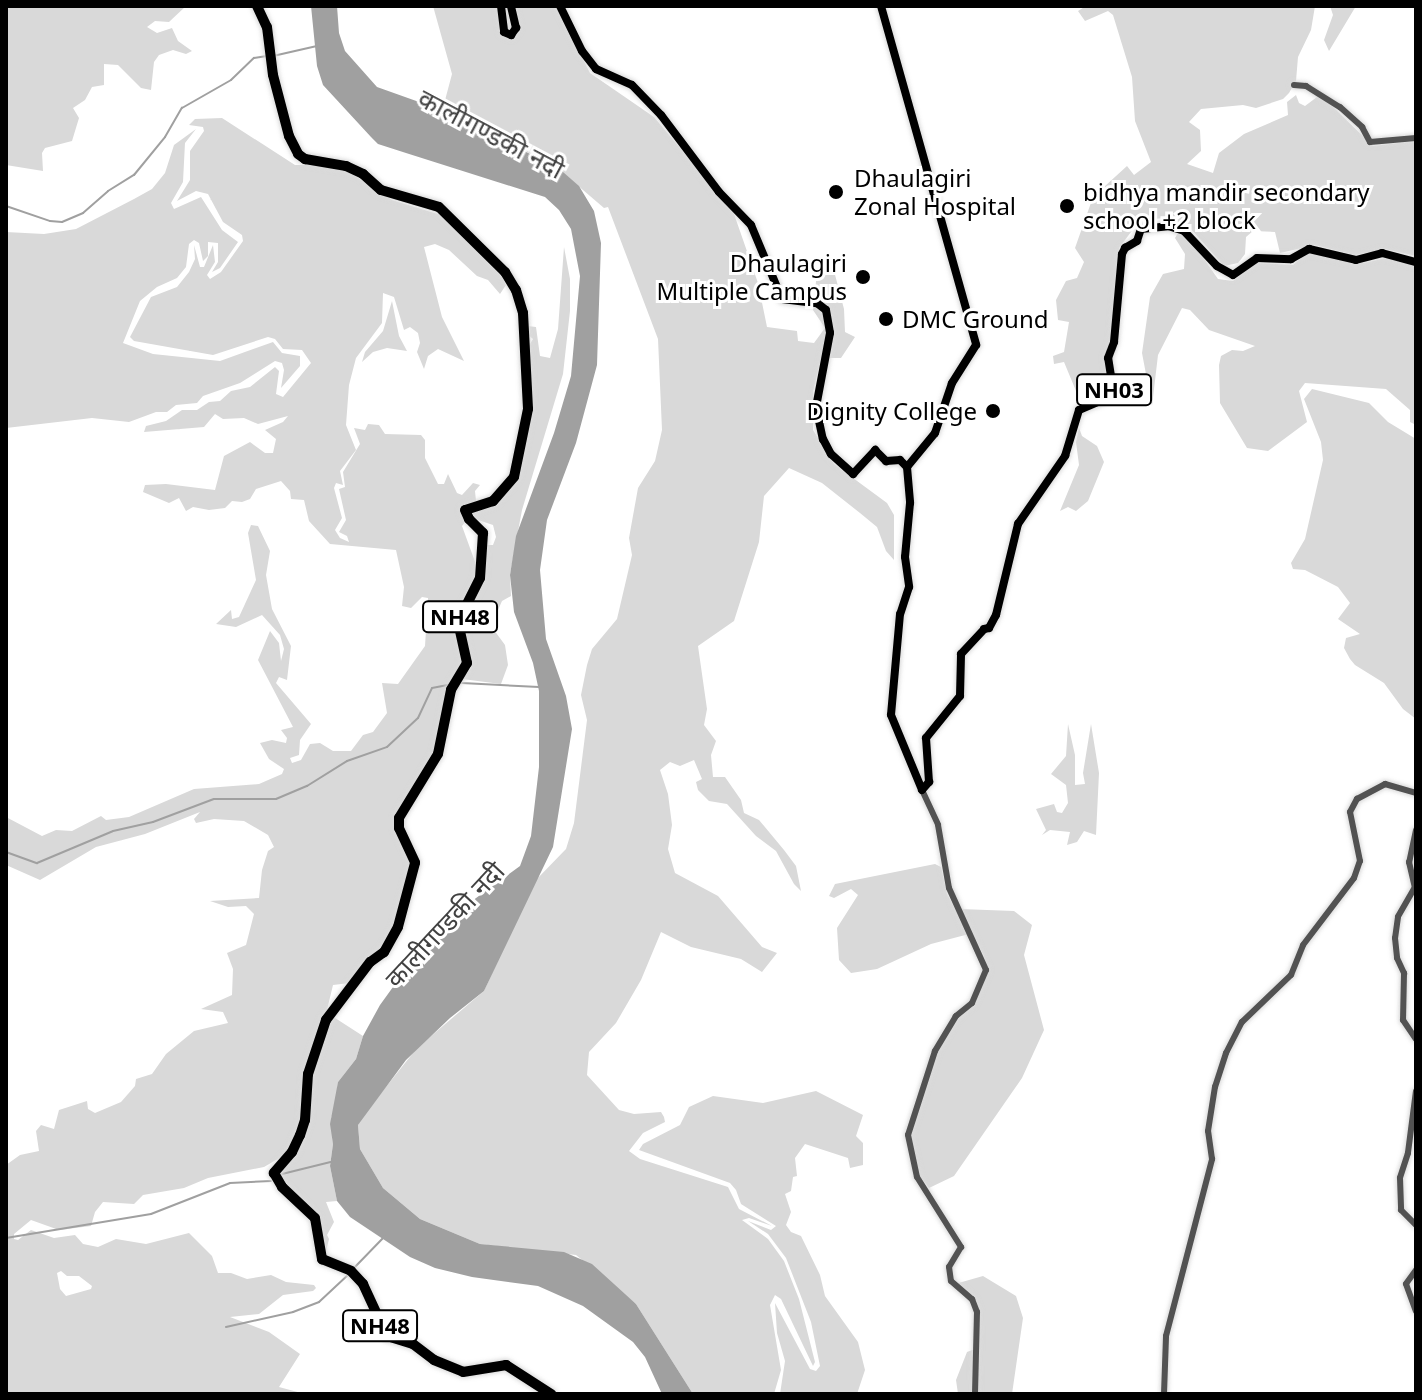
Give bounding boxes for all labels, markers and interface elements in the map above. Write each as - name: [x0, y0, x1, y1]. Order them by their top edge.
- water label: कालीगण्डकी नदी: [413, 83, 569, 185]
- place label: Dhaulagiri Zonal Hospital: [854, 164, 1016, 220]
- place label: bidhya mandir secondary school +2 block: [1083, 178, 1370, 234]
- marker: Dhaulagiri Zonal Hospital: [825, 181, 847, 203]
- marker: bidhya mandir secondary school +2 block: [1058, 197, 1076, 215]
- place label: Dhaulagiri Multiple Campus: [656, 249, 847, 305]
- marker: Dhaulagiri Multiple Campus: [854, 268, 872, 286]
- place label: DMC Ground: [902, 305, 1049, 333]
- marker: DMC Ground: [877, 310, 895, 328]
- road number: NH03: [1076, 372, 1152, 408]
- place label: Dignity College: [806, 397, 977, 425]
- marker: Dignity College: [984, 402, 1002, 420]
- road number: NH48: [422, 599, 498, 635]
- water label: कालीगण्डकी नदी: [379, 856, 511, 994]
- road number: NH48: [342, 1308, 418, 1344]

